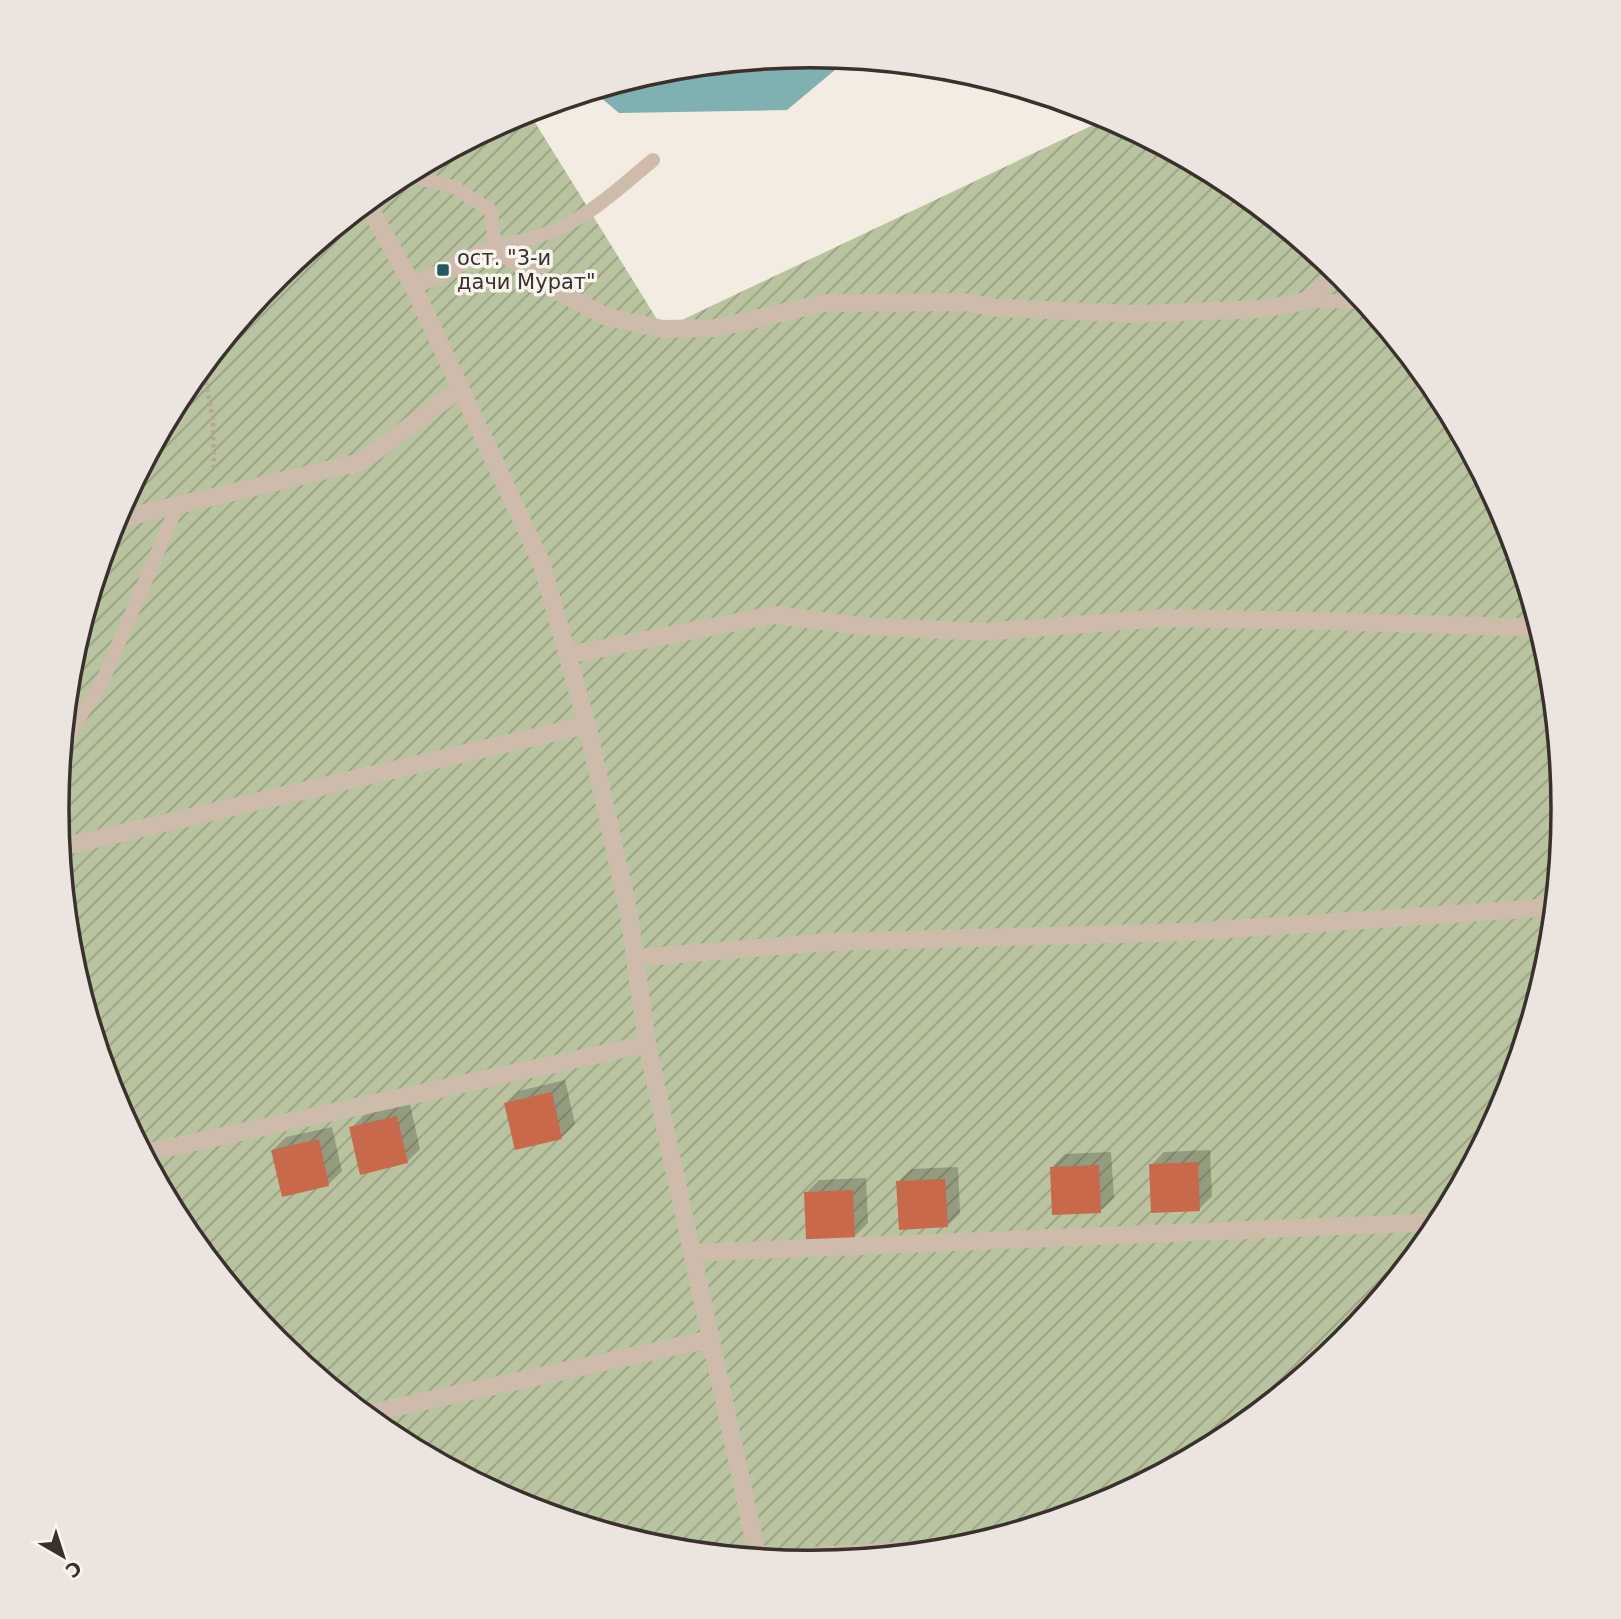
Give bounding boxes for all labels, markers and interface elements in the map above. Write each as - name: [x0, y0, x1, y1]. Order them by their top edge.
- place label: ост. "3-и дачи Мурат": [457, 246, 596, 294]
- marker: ост. "3-и дачи Мурат": [435, 262, 451, 278]
- north arrow: [28, 1521, 98, 1591]
- text: С: [61, 1556, 86, 1582]

